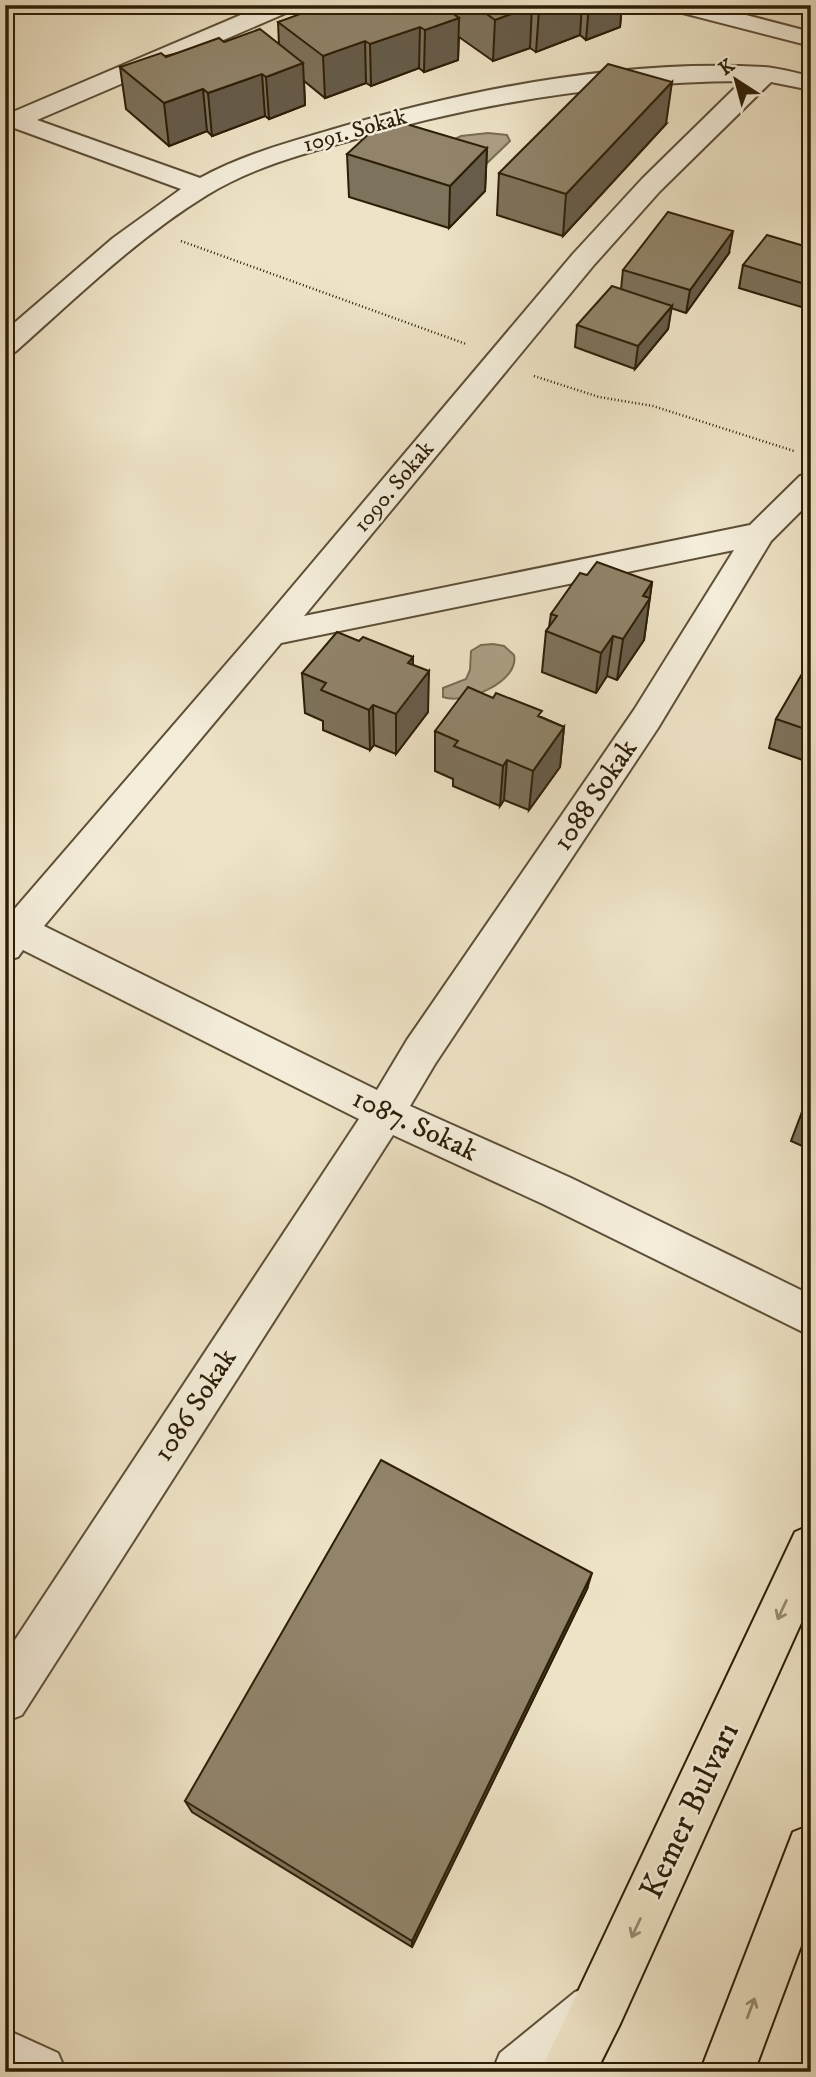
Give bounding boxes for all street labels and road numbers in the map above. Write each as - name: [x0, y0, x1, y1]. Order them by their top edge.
- street label: 1091. Sokak: [300, 102, 411, 160]
- street label: 1090. Sokak: [347, 435, 441, 539]
- street label: 1088 Sokak: [545, 732, 645, 857]
- street label: 1087. Sokak: [347, 1081, 483, 1169]
- street label: 1086 Sokak: [146, 1342, 245, 1468]
- street label: Kemer Bulvarı: [631, 1716, 749, 1906]

